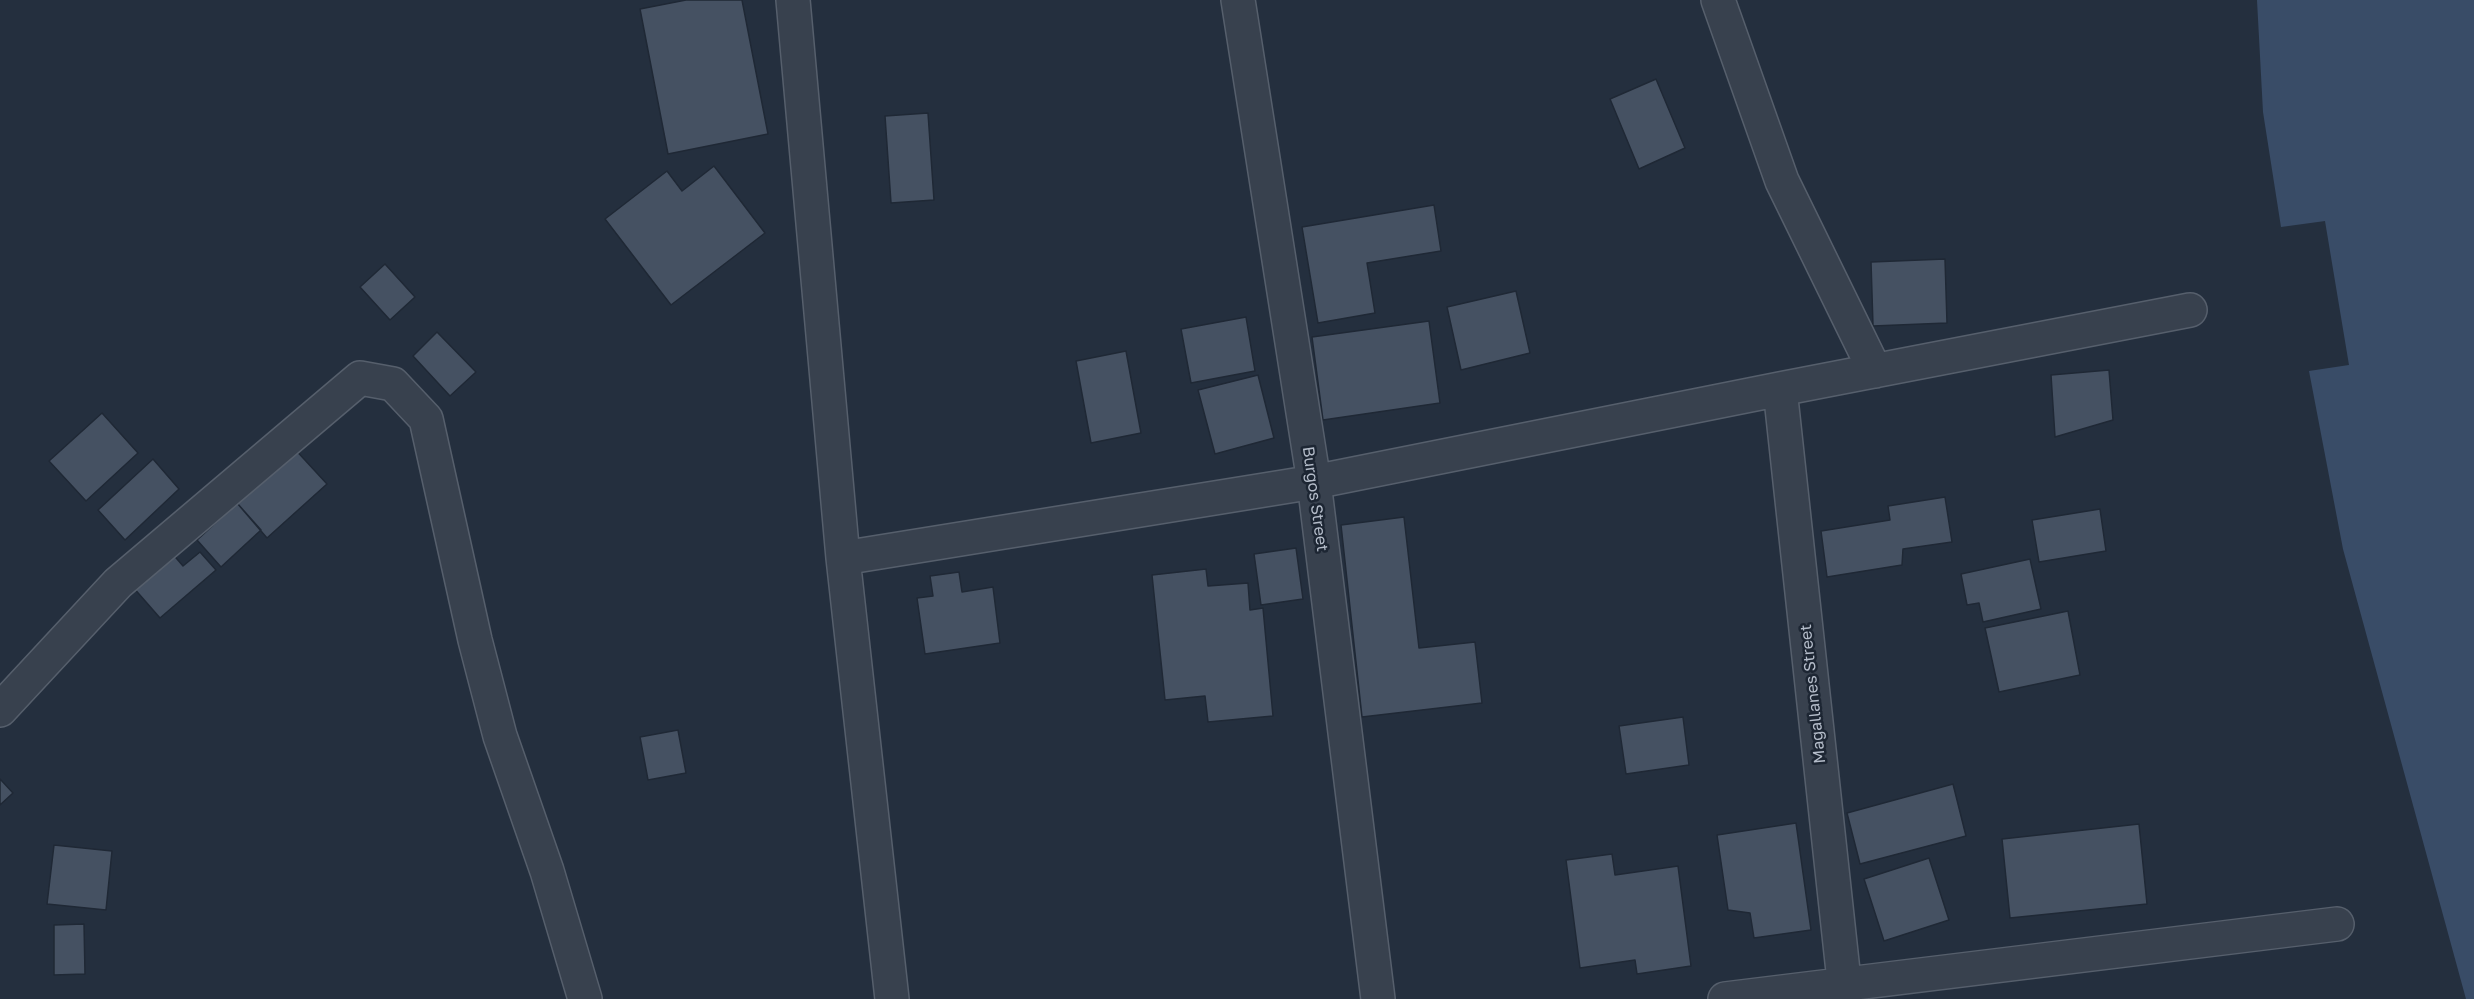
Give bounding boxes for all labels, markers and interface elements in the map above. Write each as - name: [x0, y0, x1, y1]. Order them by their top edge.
- street label: Burgos Street: [1298, 445, 1332, 553]
- street label: Magallanes Street: [1796, 623, 1830, 765]

